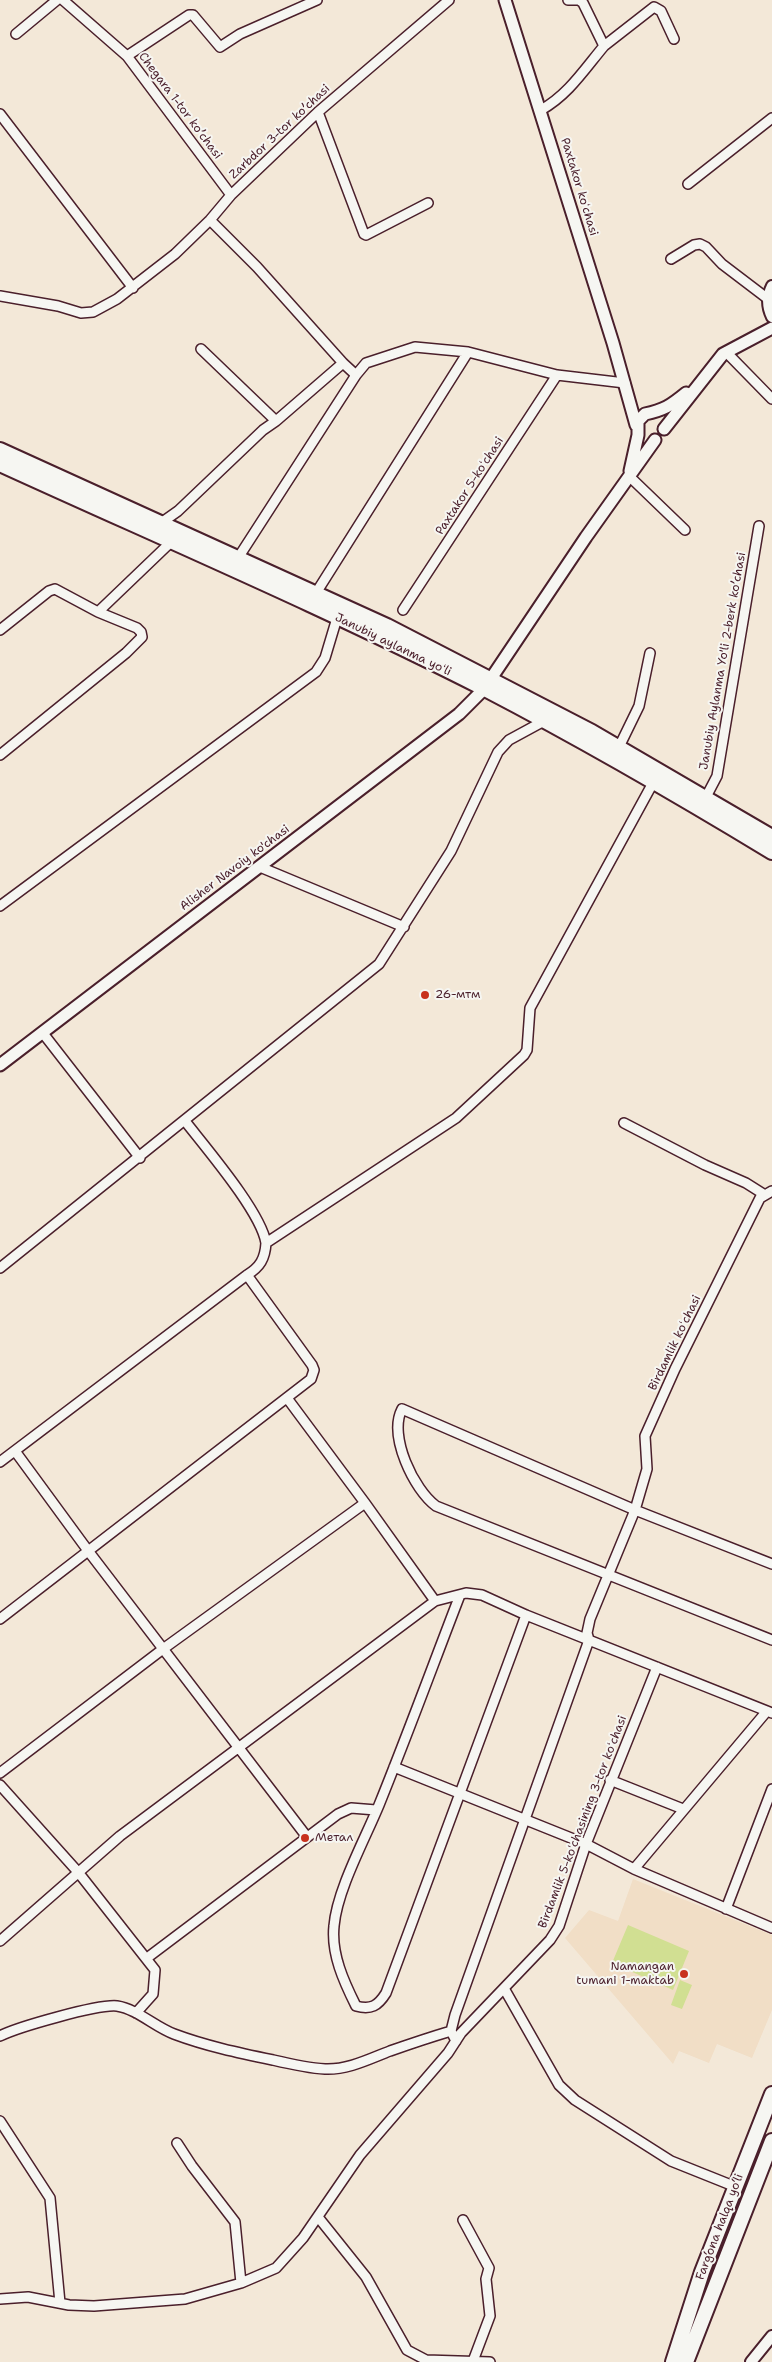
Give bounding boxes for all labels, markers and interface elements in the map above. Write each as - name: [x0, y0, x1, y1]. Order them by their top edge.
- street label: Chegara 1-tor koʼchasi: [135, 50, 225, 162]
- street label: Zarbdor 3-tor koʼchasi: [227, 82, 333, 182]
- street label: Paxtakor koʻchasi: [557, 136, 601, 238]
- street label: Paxtakor 5-koʻchasi: [433, 434, 507, 538]
- street label: Janubiy Аylanma Yo'li 2-berk koʼchasi: [697, 551, 749, 771]
- street label: Janubiy aylanma yoʻli: [332, 610, 454, 680]
- street label: Alisher Navoiy ko'chasi: [177, 822, 293, 914]
- place label: 26-мтм: [435, 988, 480, 1002]
- marker: 26-мтм: [419, 989, 431, 1001]
- street label: Birdamlik koʻchasi: [646, 1293, 704, 1393]
- street label: Birdamlik 5-koʻchasining 3-tor koʻchasi: [536, 1714, 630, 1930]
- place label: Метал: [315, 1831, 353, 1845]
- marker: Метал: [299, 1832, 311, 1844]
- place label: Namangan tumani 1-maktab: [576, 1960, 674, 1988]
- marker: Namangan tumani 1-maktab: [678, 1968, 690, 1980]
- street label: Farg‘ona halqa yo‘li: [693, 2172, 747, 2282]

